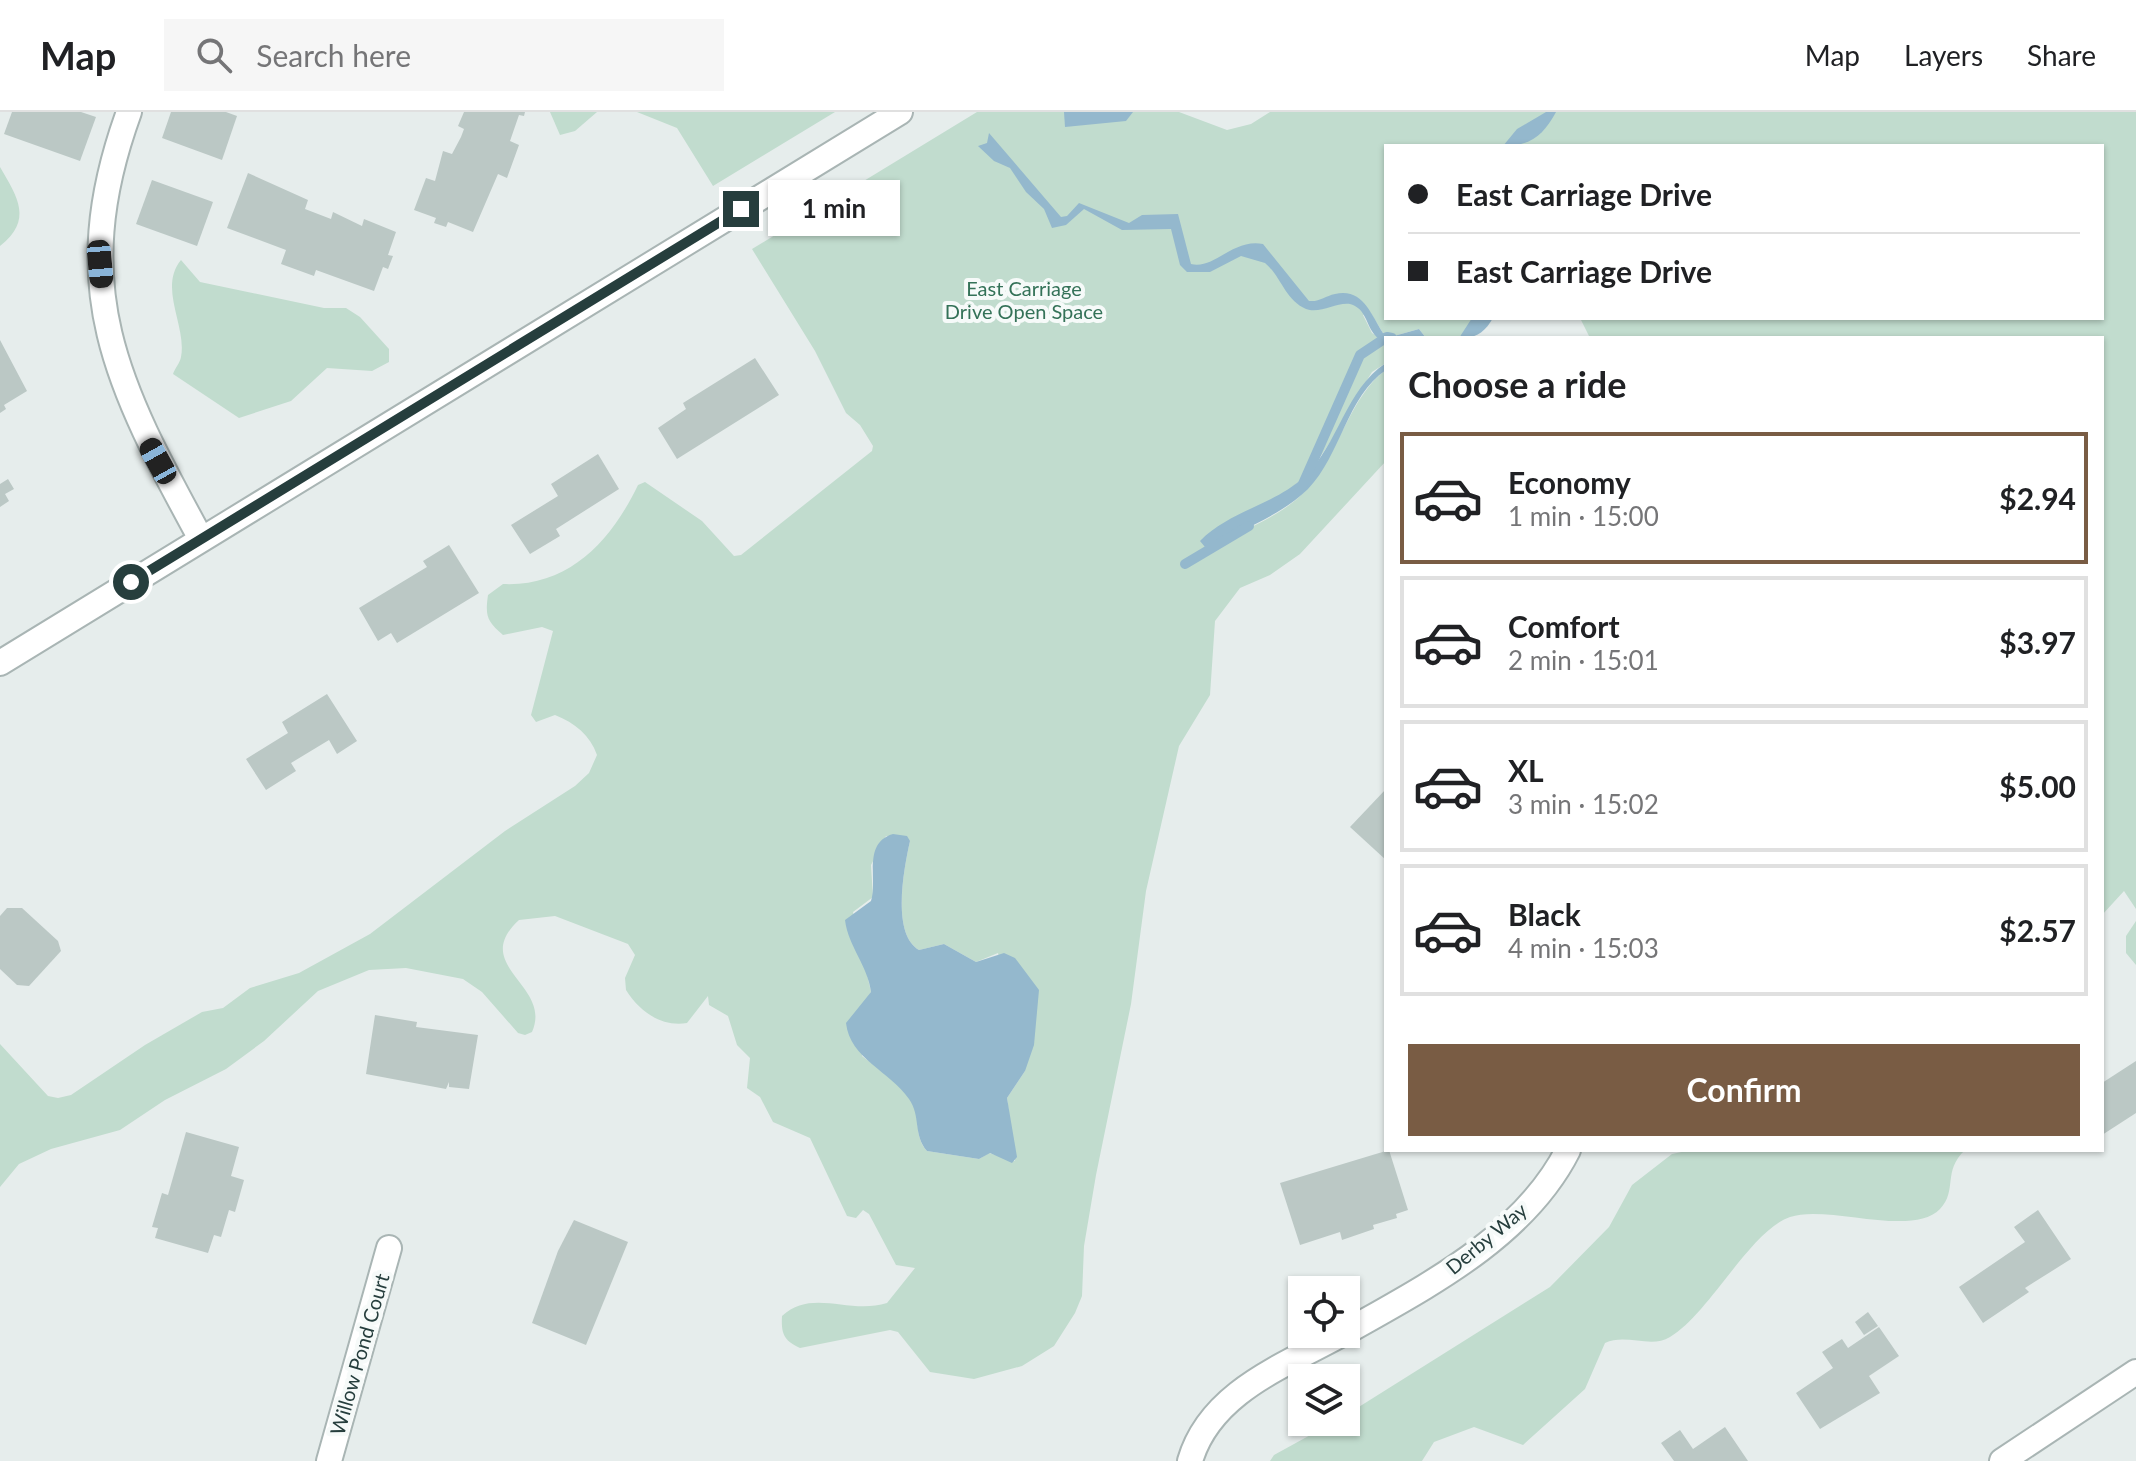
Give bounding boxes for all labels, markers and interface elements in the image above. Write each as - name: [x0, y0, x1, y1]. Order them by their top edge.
- search box: [164, 19, 724, 91]
- text: Map: [40, 32, 116, 78]
- icon: search: [192, 33, 236, 77]
- text: Search here: [256, 37, 411, 73]
- text: Map: [1805, 38, 1860, 72]
- text: Layers: [1904, 38, 1983, 72]
- text: Share: [2027, 38, 2096, 72]
- text: East Carriage Drive: [1456, 176, 1712, 212]
- callout: 1 min: [769, 181, 901, 237]
- route end: [723, 191, 759, 227]
- text: 1 min: [802, 192, 866, 224]
- car: [86, 239, 114, 289]
- text: East Carriage Drive: [1456, 253, 1712, 289]
- park label: East Carriage Drive Open Space: [945, 276, 1103, 323]
- text: Choose a ride: [1408, 362, 1627, 406]
- car: [136, 434, 180, 488]
- icon: car: [1412, 462, 1484, 534]
- text: Economy: [1508, 464, 1631, 500]
- text: $2.94: [1999, 480, 2076, 516]
- text: 1 min · 15:00: [1508, 500, 1659, 532]
- route start: [113, 564, 149, 600]
- icon: car: [1412, 606, 1484, 678]
- text: Comfort: [1508, 608, 1620, 644]
- text: $3.97: [1999, 624, 2076, 660]
- text: 2 min · 15:01: [1508, 644, 1659, 676]
- icon: car: [1412, 750, 1484, 822]
- text: XL: [1508, 752, 1544, 788]
- text: $5.00: [1999, 768, 2076, 804]
- text: 3 min · 15:02: [1508, 788, 1659, 820]
- icon: car: [1412, 894, 1484, 966]
- text: Black: [1508, 896, 1581, 932]
- text: $2.57: [1999, 912, 2076, 948]
- text: 4 min · 15:03: [1508, 932, 1659, 964]
- button: Confirm: [1408, 1044, 2080, 1136]
- street label: Derby Way: [1441, 1197, 1532, 1279]
- street label: Willow Pond Court: [324, 1270, 394, 1438]
- map controls: [1288, 1276, 1360, 1436]
- button: locate: [1288, 1276, 1360, 1348]
- button: layers: [1288, 1364, 1360, 1436]

